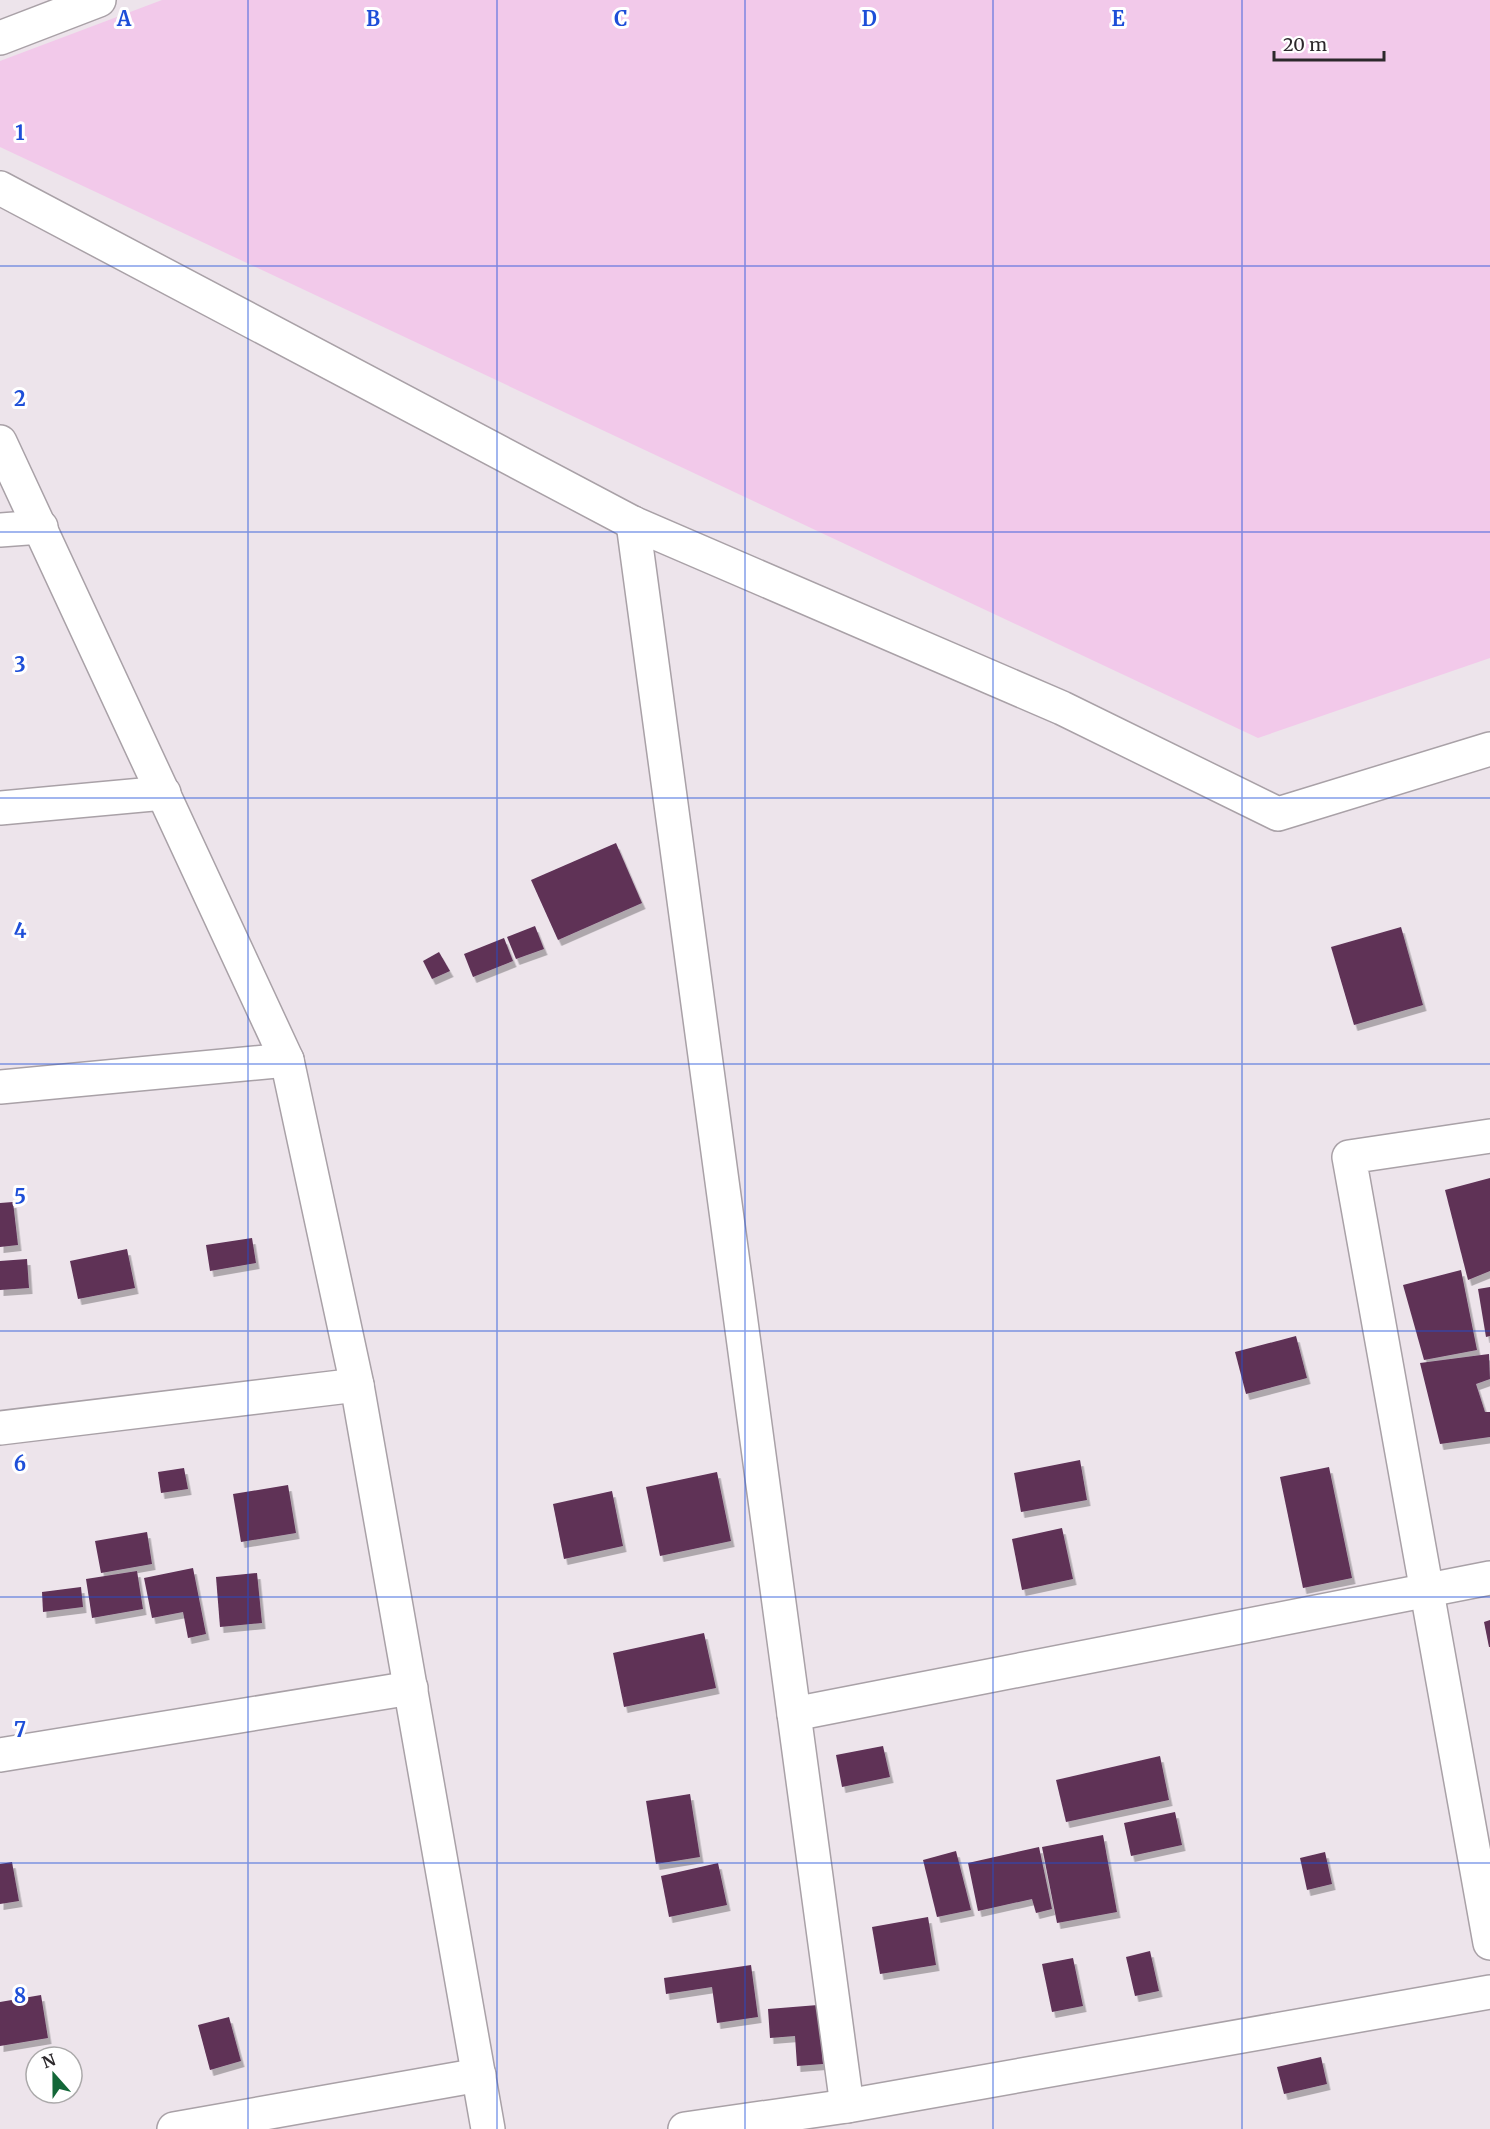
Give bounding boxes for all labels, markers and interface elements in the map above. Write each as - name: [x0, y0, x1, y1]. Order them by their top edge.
- text: A: [116, 6, 132, 31]
- text: B: [366, 6, 380, 31]
- text: C: [614, 6, 628, 31]
- text: D: [861, 6, 877, 31]
- text: E: [1111, 6, 1125, 31]
- scale bar: [1274, 24, 1384, 62]
- text: 20 m: [1283, 33, 1327, 56]
- text: 1: [15, 120, 25, 145]
- text: 2: [14, 386, 26, 411]
- text: 3: [14, 652, 26, 677]
- text: 4: [14, 918, 27, 943]
- text: 5: [14, 1184, 26, 1209]
- text: 6: [14, 1451, 26, 1476]
- text: 7: [14, 1717, 26, 1742]
- text: 8: [14, 1983, 26, 2008]
- north arrow: [24, 2045, 84, 2105]
- text: N: [39, 2049, 58, 2073]

